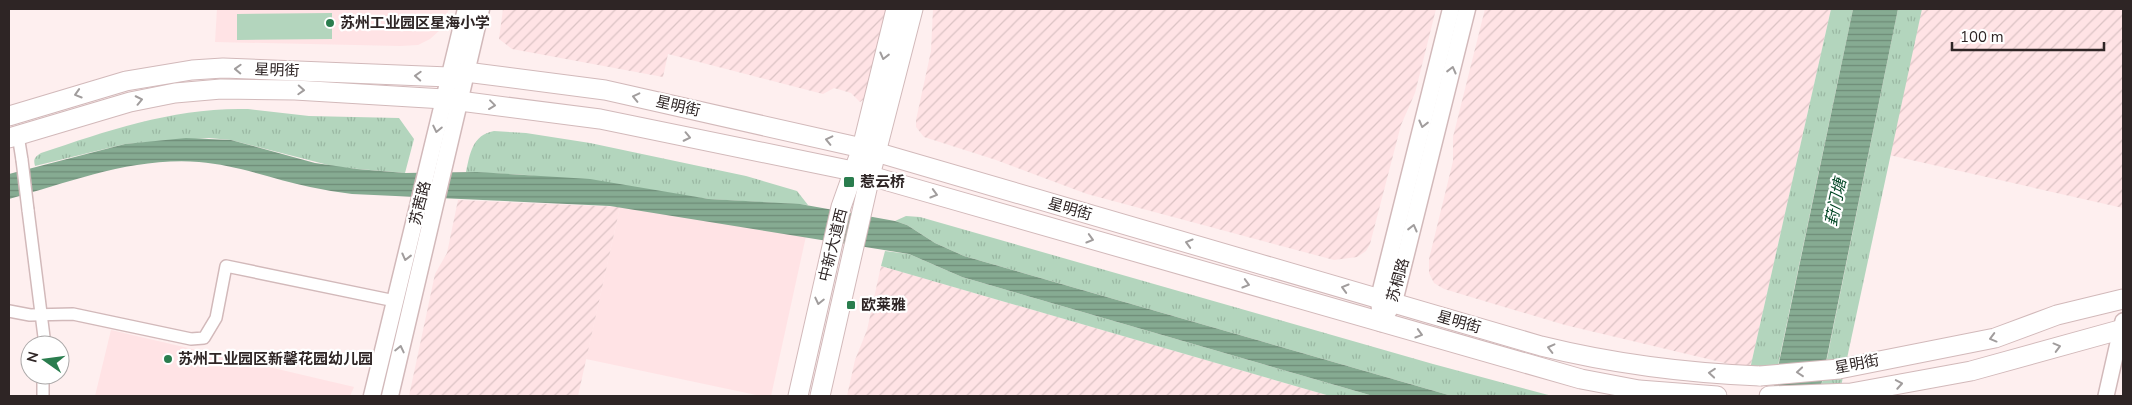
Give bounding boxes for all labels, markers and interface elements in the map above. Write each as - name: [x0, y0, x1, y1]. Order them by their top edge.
- place label: 苏州工业园区星海小学: [340, 13, 490, 33]
- marker: 苏州工业园区星海小学: [324, 17, 336, 29]
- scale bar: [1952, 20, 2104, 52]
- text: 100 m: [1960, 27, 2004, 47]
- one-way arrow: [879, 52, 890, 61]
- street label: 星明街: [254, 59, 300, 81]
- one-way arrow: [234, 63, 242, 74]
- one-way arrow: [1446, 67, 1456, 75]
- one-way arrow: [413, 70, 421, 81]
- one-way arrow: [297, 85, 305, 96]
- one-way arrow: [75, 89, 83, 99]
- street label: 星明街: [654, 91, 702, 121]
- one-way arrow: [632, 92, 641, 103]
- one-way arrow: [135, 95, 144, 106]
- one-way arrow: [488, 99, 496, 109]
- one-way arrow: [1418, 119, 1428, 127]
- one-way arrow: [432, 125, 443, 134]
- one-way arrow: [682, 131, 691, 142]
- one-way arrow: [824, 135, 833, 146]
- place label: 惹云桥: [860, 172, 905, 192]
- water label: 葑门塘: [1820, 174, 1852, 228]
- marker: 惹云桥: [842, 175, 856, 189]
- street label: 苏茜路: [405, 179, 435, 227]
- one-way arrow: [929, 189, 937, 199]
- street label: 星明街: [1046, 193, 1094, 225]
- street label: 中新大道西: [814, 206, 852, 284]
- one-way arrow: [1407, 223, 1418, 232]
- one-way arrow: [1085, 233, 1094, 244]
- one-way arrow: [1184, 238, 1193, 249]
- one-way arrow: [402, 252, 412, 260]
- street label: 苏桐路: [1382, 256, 1414, 304]
- one-way arrow: [1242, 278, 1250, 289]
- one-way arrow: [1341, 284, 1349, 294]
- place label: 欧莱雅: [861, 295, 906, 315]
- one-way arrow: [814, 297, 825, 306]
- marker: 欧莱雅: [845, 299, 857, 311]
- street label: 星明街: [1435, 306, 1483, 338]
- one-way arrow: [1414, 328, 1423, 338]
- one-way arrow: [1989, 332, 1998, 343]
- north arrow: [20, 335, 70, 385]
- one-way arrow: [1547, 343, 1556, 354]
- one-way arrow: [2052, 343, 2060, 353]
- one-way arrow: [394, 344, 405, 353]
- place label: 苏州工业园区新馨花园幼儿园: [178, 349, 373, 369]
- text: N: [22, 350, 43, 364]
- street label: 星明街: [1833, 350, 1881, 378]
- marker: 苏州工业园区新馨花园幼儿园: [162, 353, 174, 365]
- one-way arrow: [1795, 366, 1803, 377]
- one-way arrow: [1707, 368, 1715, 379]
- one-way arrow: [1894, 380, 1903, 390]

